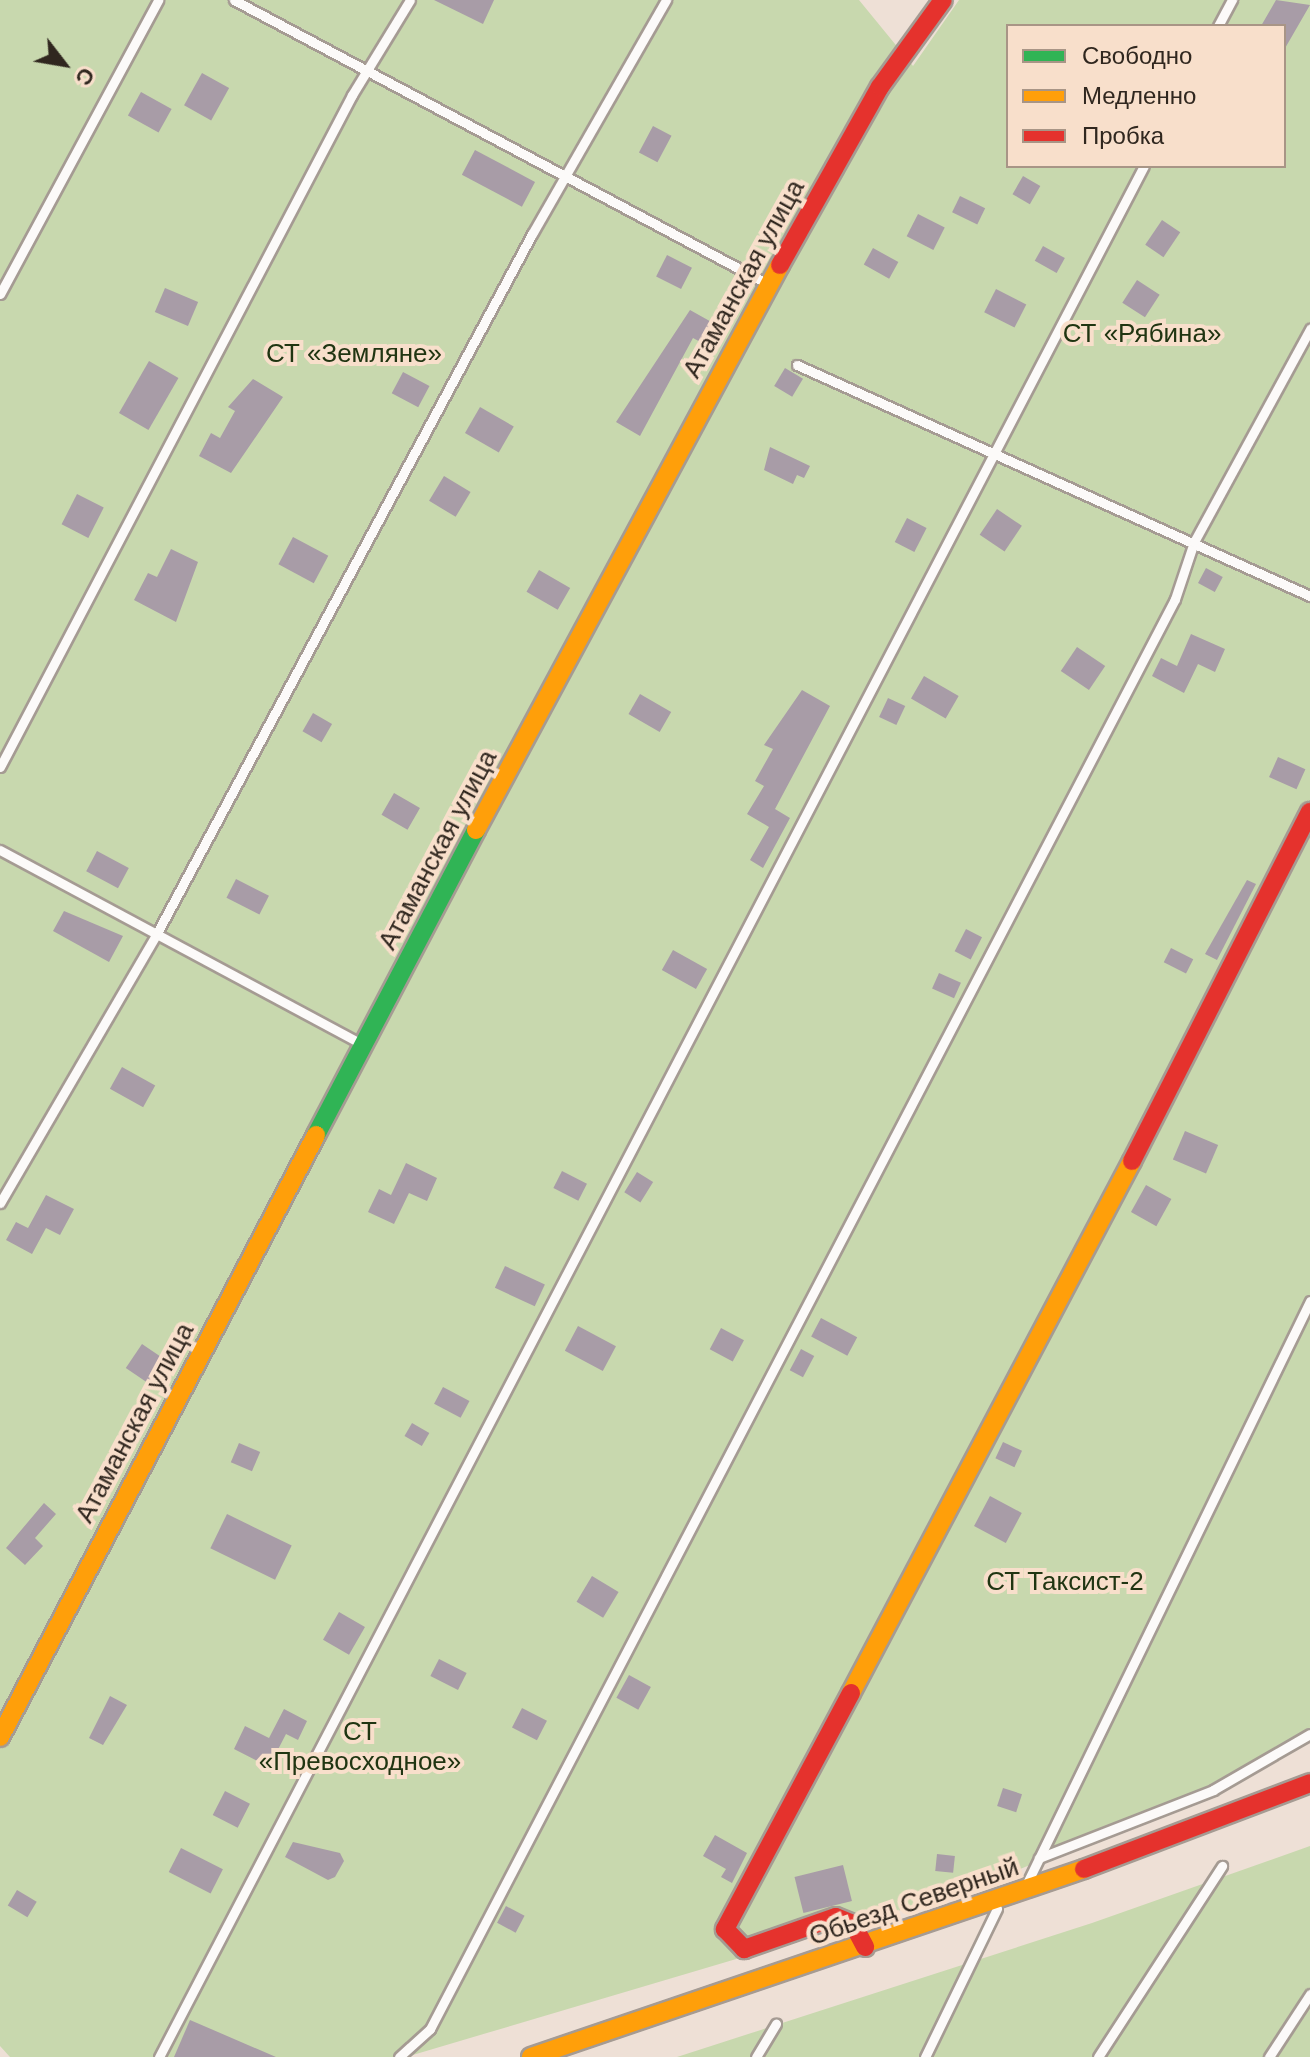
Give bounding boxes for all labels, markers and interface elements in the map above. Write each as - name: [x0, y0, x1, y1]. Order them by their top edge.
- north arrow: [24, 24, 104, 104]
- legend: [1006, 24, 1286, 168]
- text: Свободно: [1082, 42, 1192, 69]
- text: С: [70, 63, 100, 90]
- text: Медленно: [1082, 82, 1196, 109]
- text: Пробка: [1082, 122, 1164, 149]
- street label: Атаманская улица: [677, 174, 811, 384]
- park label: СТ «Рябина»: [1063, 318, 1221, 350]
- park label: СТ «Земляне»: [266, 338, 442, 370]
- street label: Атаманская улица: [372, 745, 504, 955]
- street label: Атаманская улица: [69, 1318, 201, 1528]
- park label: СТ Таксист-2: [986, 1566, 1144, 1598]
- park label: СТ «Превосходное»: [259, 1716, 461, 1778]
- street label: Обьезд Северный: [805, 1852, 1023, 1952]

